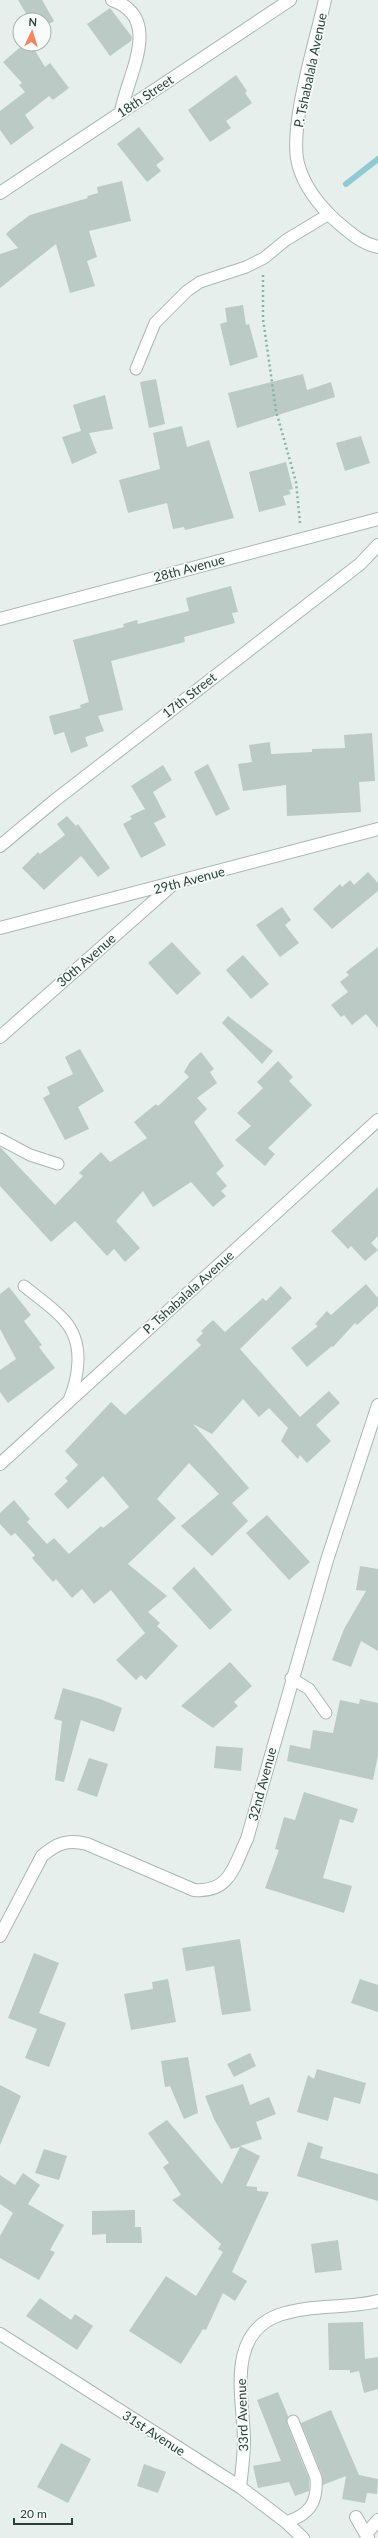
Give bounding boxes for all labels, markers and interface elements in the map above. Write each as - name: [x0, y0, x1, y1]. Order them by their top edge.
- street label: P. Tshabalala Avenue: [290, 11, 330, 129]
- north arrow: [12, 12, 52, 52]
- text: N: [28, 15, 37, 28]
- street label: 18th Street: [114, 71, 177, 121]
- street label: 28th Avenue: [152, 551, 226, 585]
- street label: 17th Street: [159, 669, 220, 721]
- street label: 29th Avenue: [152, 863, 226, 897]
- street label: 30th Avenue: [53, 930, 119, 990]
- street label: P. Tshabalala Avenue: [139, 1247, 237, 1337]
- street label: 32nd Avenue: [244, 1745, 280, 1823]
- street label: 33rd Avenue: [233, 2378, 251, 2452]
- street label: 31st Avenue: [120, 2407, 188, 2459]
- scale bar: [14, 2500, 72, 2526]
- text: 20 m: [20, 2506, 47, 2521]

